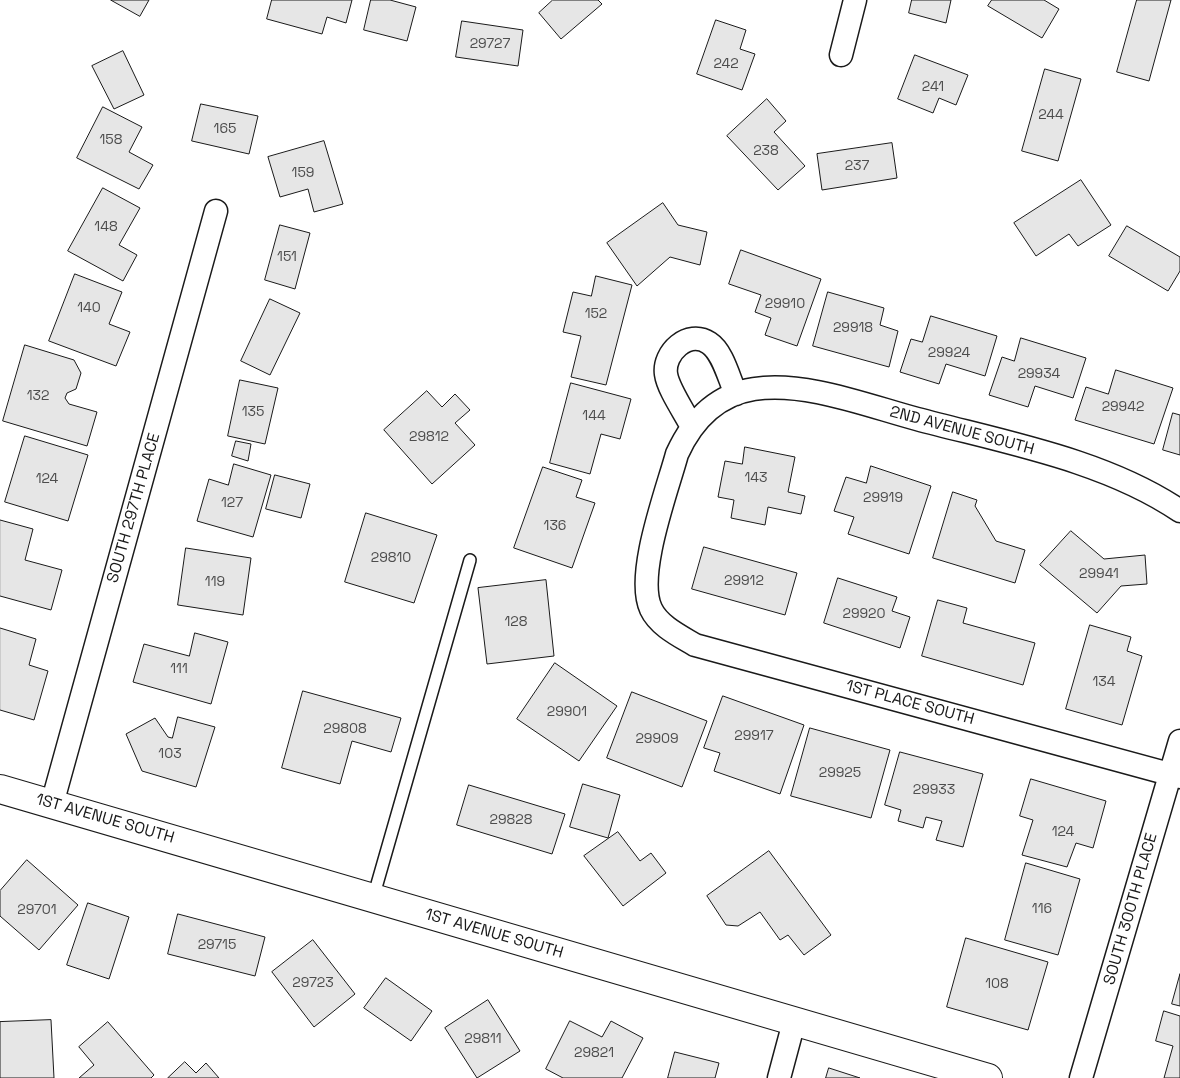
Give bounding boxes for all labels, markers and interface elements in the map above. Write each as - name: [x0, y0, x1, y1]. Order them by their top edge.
- house number: 29727: [470, 36, 510, 52]
- house number: 242: [713, 56, 739, 72]
- house number: 241: [922, 79, 944, 95]
- house number: 244: [1038, 107, 1064, 123]
- house number: 165: [214, 121, 236, 137]
- house number: 158: [100, 132, 122, 148]
- house number: 238: [753, 143, 779, 159]
- house number: 237: [845, 158, 869, 174]
- house number: 159: [292, 165, 314, 181]
- house number: 148: [94, 219, 118, 235]
- house number: 151: [277, 249, 297, 265]
- house number: 29910: [765, 296, 805, 312]
- house number: 140: [77, 300, 101, 316]
- house number: 152: [585, 306, 607, 322]
- house number: 29918: [833, 320, 873, 336]
- house number: 29924: [928, 345, 970, 361]
- house number: 29934: [1018, 366, 1060, 382]
- house number: 132: [27, 388, 49, 404]
- house number: 29942: [1102, 399, 1144, 415]
- street label: 2ND AVENUE SOUTH: [888, 402, 1036, 460]
- house number: 135: [242, 404, 264, 420]
- house number: 144: [582, 408, 606, 424]
- house number: 29812: [409, 429, 449, 445]
- street label: SOUTH 297TH PLACE: [103, 431, 165, 585]
- house number: 143: [744, 470, 768, 486]
- house number: 124: [36, 471, 58, 487]
- house number: 29919: [863, 490, 903, 506]
- house number: 127: [221, 495, 243, 511]
- house number: 136: [544, 518, 566, 534]
- house number: 29810: [371, 550, 411, 566]
- house number: 29941: [1079, 566, 1119, 582]
- house number: 29912: [724, 573, 764, 589]
- house number: 119: [205, 574, 225, 590]
- house number: 29920: [843, 606, 885, 622]
- house number: 128: [504, 614, 528, 630]
- house number: 111: [170, 661, 188, 677]
- house number: 134: [1092, 674, 1116, 690]
- street label: 1ST PLACE SOUTH: [844, 677, 976, 729]
- house number: 29901: [547, 704, 587, 720]
- house number: 29808: [323, 721, 367, 737]
- house number: 29917: [734, 728, 774, 744]
- house number: 29909: [635, 731, 679, 747]
- house number: 103: [158, 746, 182, 762]
- house number: 29925: [819, 765, 861, 781]
- house number: 29933: [913, 782, 955, 798]
- street label: 1ST AVENUE SOUTH: [34, 790, 176, 848]
- house number: 29828: [490, 812, 532, 828]
- house number: 124: [1052, 824, 1074, 840]
- street label: SOUTH 300TH PLACE: [1100, 831, 1162, 987]
- house number: 116: [1032, 901, 1052, 917]
- house number: 29701: [17, 902, 57, 918]
- street label: 1ST AVENUE SOUTH: [423, 905, 565, 963]
- house number: 29715: [198, 937, 236, 953]
- house number: 29723: [292, 975, 334, 991]
- house number: 108: [985, 976, 1009, 992]
- house number: 29811: [464, 1031, 502, 1047]
- house number: 29821: [574, 1045, 614, 1061]

